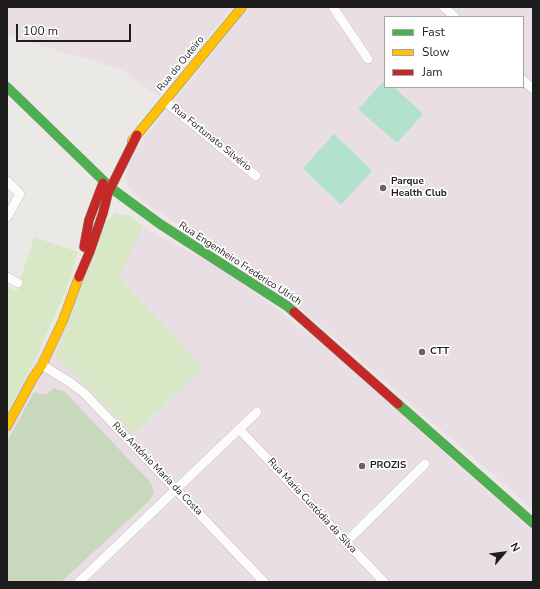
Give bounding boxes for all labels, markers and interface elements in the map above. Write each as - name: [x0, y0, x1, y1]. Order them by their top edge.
- scale bar: [18, 16, 133, 42]
- legend: [384, 16, 524, 88]
- text: 100 m: [23, 23, 58, 39]
- text: Fast: [422, 24, 445, 40]
- street label: Rua do Outeiro: [155, 34, 207, 94]
- text: Slow: [422, 44, 450, 60]
- text: Jam: [422, 64, 443, 80]
- street label: Rua Fortunato Silvério: [168, 102, 254, 174]
- place label: Parque Health Club: [391, 176, 447, 200]
- marker: Parque Health Club: [378, 183, 388, 193]
- street label: Rua Engenheiro Frederico Ulrich: [176, 220, 304, 308]
- place label: CTT: [430, 346, 449, 358]
- marker: CTT: [417, 347, 427, 357]
- street label: Rua António Maria da Costa: [109, 420, 205, 518]
- street label: Rua Maria Custódia da Silva: [265, 456, 359, 556]
- place label: PROZIS: [370, 460, 406, 472]
- marker: PROZIS: [357, 461, 367, 471]
- north arrow: [484, 533, 524, 573]
- text: N: [506, 540, 524, 554]

